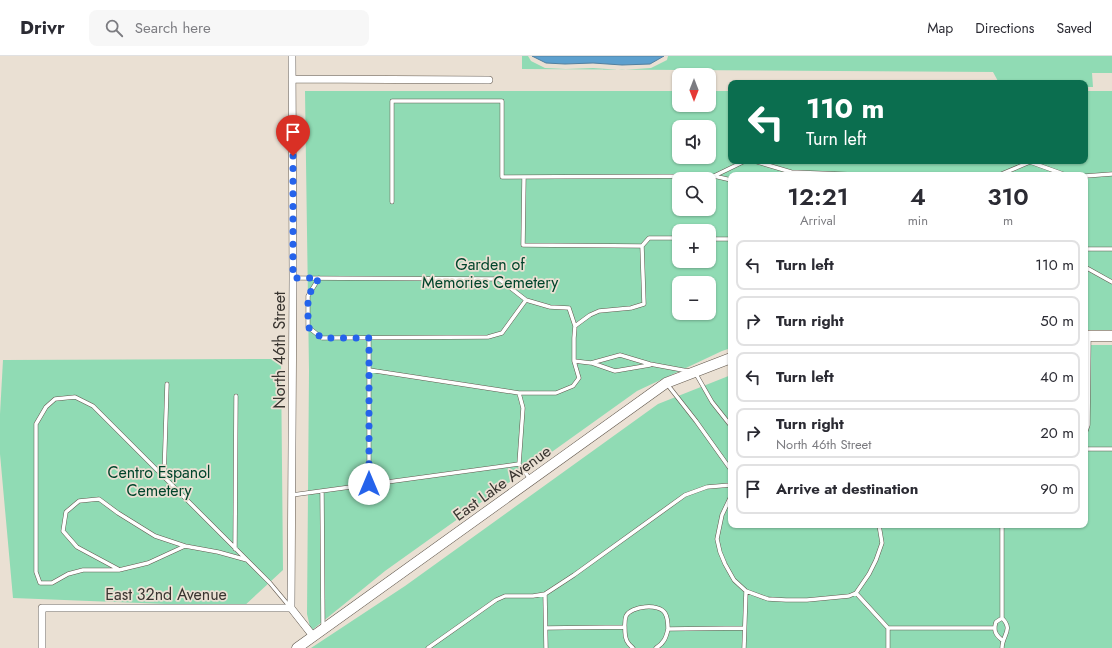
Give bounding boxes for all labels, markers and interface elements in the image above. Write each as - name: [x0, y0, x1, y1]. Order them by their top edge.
- search box: [89, 10, 369, 46]
- text: Drivr: [20, 14, 65, 41]
- icon: search: [103, 17, 125, 39]
- text: Search here: [135, 17, 211, 39]
- text: Map: [927, 18, 953, 38]
- text: Directions: [975, 18, 1035, 38]
- text: Saved: [1057, 18, 1092, 38]
- north arrow: [672, 68, 716, 112]
- map controls: [672, 68, 716, 320]
- text: 110 m: [806, 88, 884, 129]
- icon: left: [740, 96, 792, 148]
- pin: [276, 115, 310, 156]
- button: sound: [672, 120, 716, 164]
- icon: arrive: [282, 121, 304, 143]
- text: Turn left: [806, 126, 866, 152]
- button: search: [672, 172, 716, 216]
- text: 12:21: [787, 179, 849, 214]
- text: 4: [910, 179, 926, 214]
- text: 310: [987, 179, 1029, 214]
- text: Arrival: [800, 211, 836, 230]
- text: min: [908, 211, 928, 230]
- text: m: [1003, 211, 1013, 230]
- button: +: [672, 224, 716, 268]
- park label: Garden of Memories Cemetery: [422, 253, 559, 294]
- icon: left: [742, 254, 764, 276]
- text: Turn left: [776, 254, 834, 276]
- text: 110 m: [1035, 254, 1074, 276]
- button: −: [672, 276, 716, 320]
- street label: North 46th Street: [268, 291, 291, 409]
- icon: right: [742, 310, 764, 332]
- text: Turn right: [776, 310, 844, 332]
- text: 50 m: [1040, 310, 1074, 332]
- icon: left: [742, 366, 764, 388]
- text: Turn left: [776, 366, 834, 388]
- text: 40 m: [1040, 366, 1074, 388]
- text: Turn right: [776, 413, 844, 435]
- icon: right: [742, 422, 764, 444]
- text: 20 m: [1040, 422, 1074, 444]
- text: North 46th Street: [776, 435, 871, 454]
- street label: East Lake Avenue: [448, 440, 556, 526]
- park label: Centro Espanol Cemetery: [107, 461, 211, 502]
- position arrow: [348, 463, 390, 505]
- icon: arrive: [742, 478, 764, 500]
- text: Arrive at destination: [776, 478, 918, 500]
- text: 90 m: [1040, 478, 1074, 500]
- street label: East 32nd Avenue: [105, 583, 227, 606]

